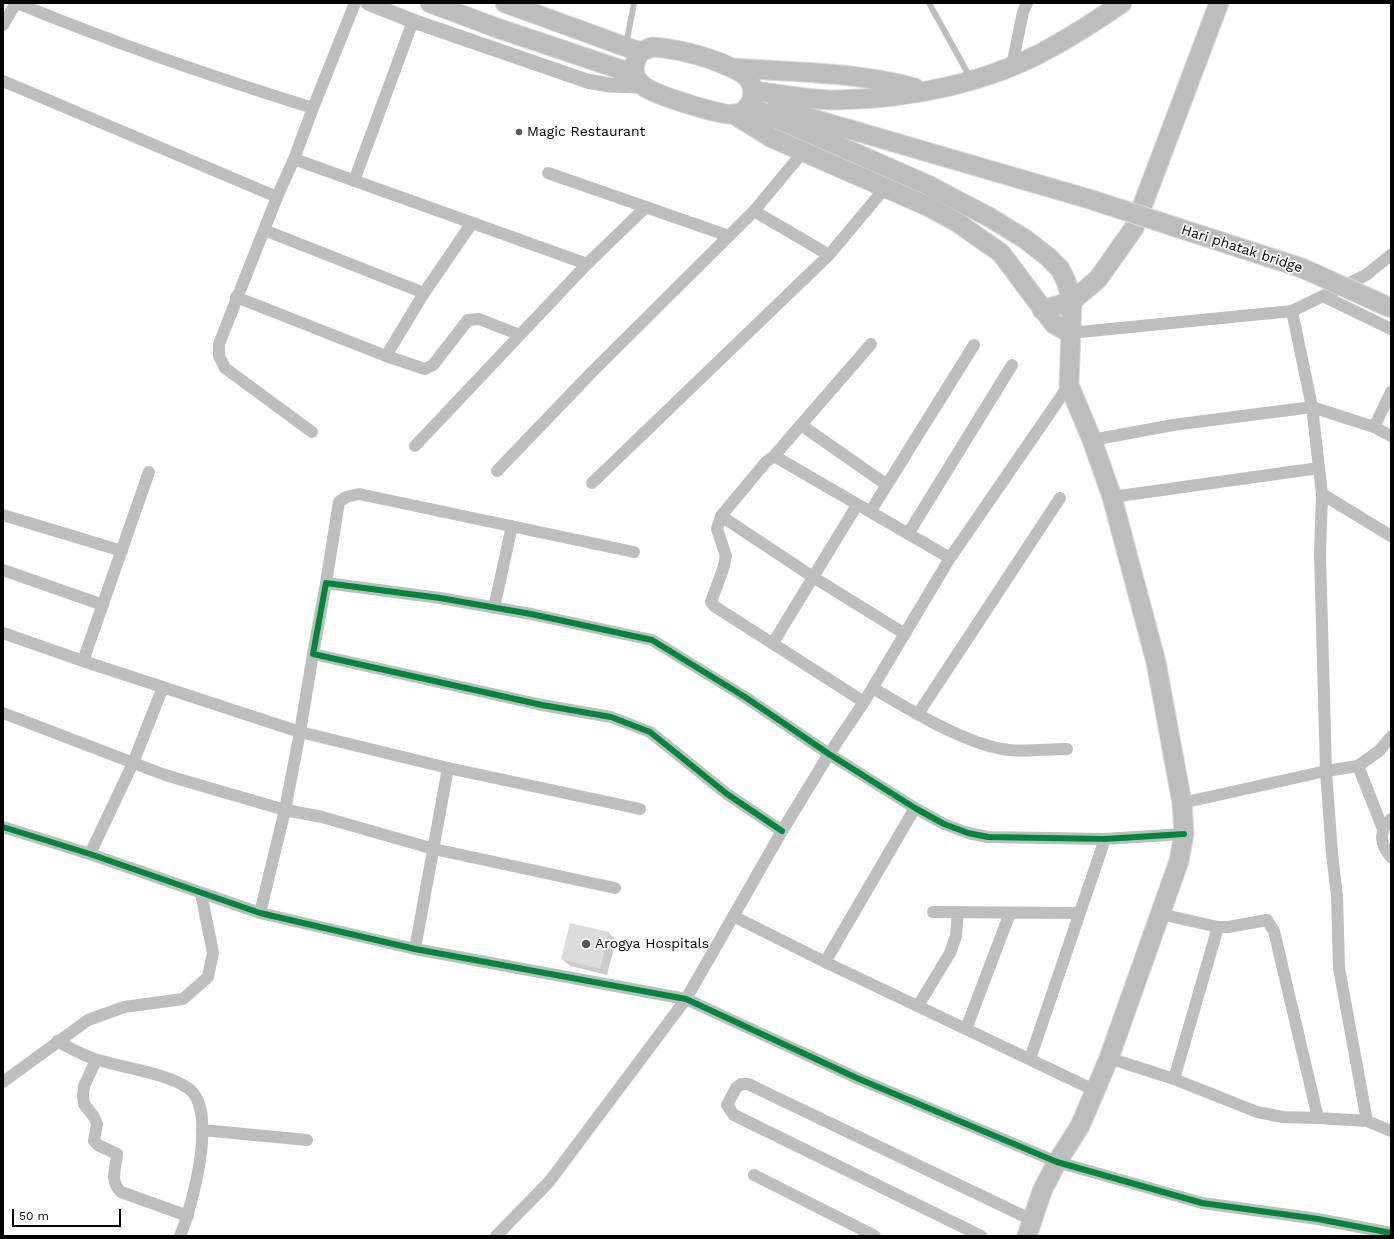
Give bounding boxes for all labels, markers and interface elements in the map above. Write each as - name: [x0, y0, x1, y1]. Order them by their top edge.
- place label: Magic Restaurant: [527, 124, 645, 140]
- marker: Magic Restaurant: [514, 127, 524, 137]
- street label: Hari phatak bridge: [1179, 221, 1305, 277]
- place label: Arogya Hospitals: [595, 936, 709, 952]
- marker: Arogya Hospitals: [580, 938, 592, 950]
- scale bar: [14, 1201, 123, 1227]
- text: 50 m: [19, 1209, 49, 1223]

